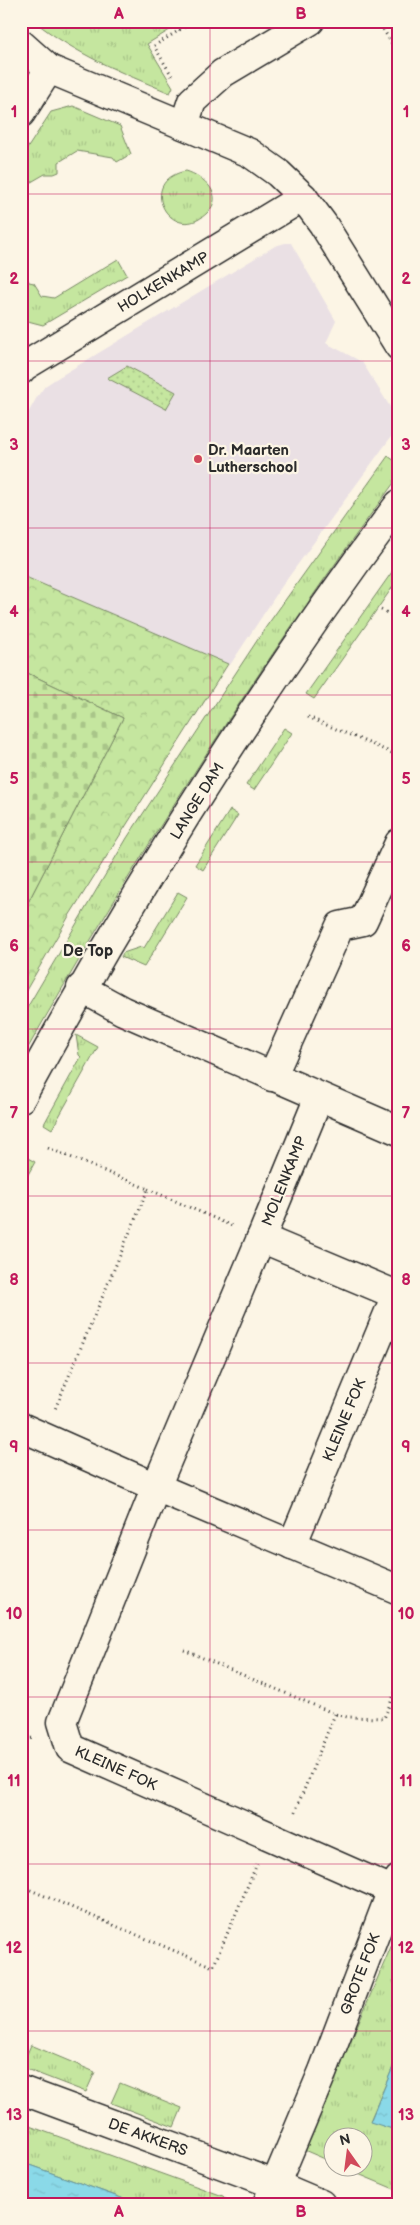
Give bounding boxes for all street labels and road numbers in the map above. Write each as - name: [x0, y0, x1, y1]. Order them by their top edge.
- street label: HOLKENKAMP: [114, 247, 213, 317]
- street label: LANGE DAM: [166, 759, 228, 843]
- street label: MOLENKAMP: [258, 1133, 311, 1229]
- street label: KLEINE FOK: [319, 1376, 371, 1464]
- street label: KLEINE FOK: [72, 1742, 160, 1795]
- street label: GROTE FOK: [336, 1931, 385, 2018]
- street label: DE AKKERS: [106, 2114, 190, 2161]

